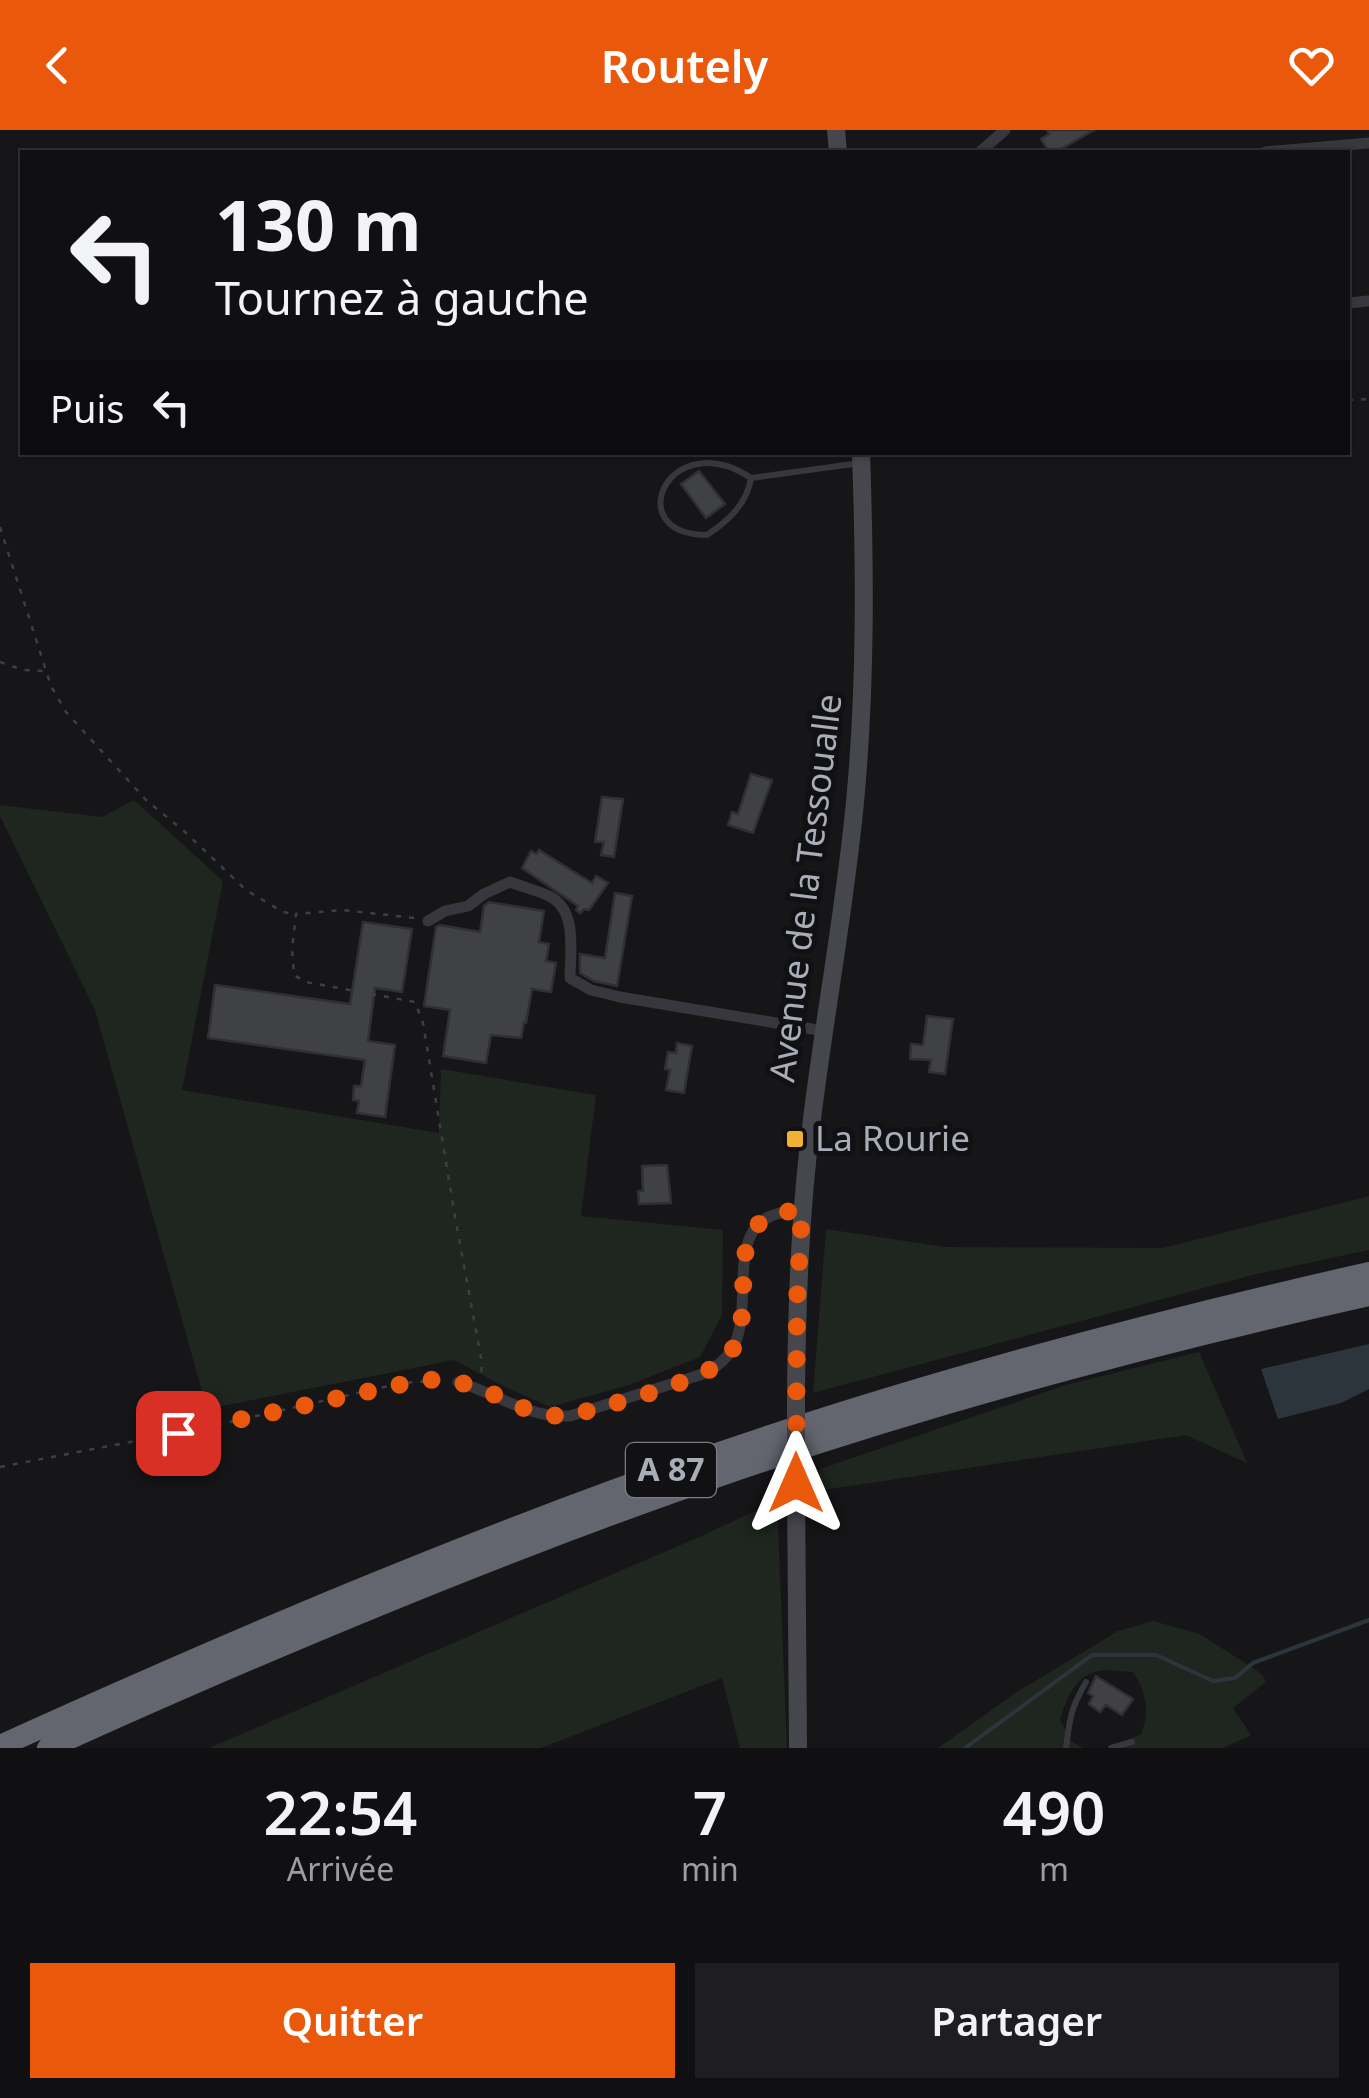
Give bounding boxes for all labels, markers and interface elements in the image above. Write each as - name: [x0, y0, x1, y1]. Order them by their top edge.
- text: Routely: [601, 35, 768, 96]
- icon: back: [30, 38, 85, 93]
- icon: heart: [1284, 38, 1339, 93]
- text: 130 m: [215, 176, 422, 272]
- icon: left: [50, 190, 180, 320]
- text: Tournez à gauche: [215, 267, 589, 328]
- icon: left: [144, 380, 199, 435]
- text: Puis: [50, 382, 124, 434]
- street label: Avenue de la Tessoualle: [757, 691, 852, 1085]
- place label: La Rourie: [815, 1114, 970, 1161]
- marker: La Rourie: [784, 1128, 806, 1150]
- pin: [136, 1391, 221, 1476]
- icon: arrive: [151, 1406, 206, 1461]
- position arrow: [744, 1431, 848, 1535]
- road number: A 87: [626, 1443, 716, 1497]
- text: 22:54: [264, 1771, 417, 1853]
- text: 7: [693, 1771, 727, 1853]
- text: 490: [1002, 1771, 1105, 1853]
- text: Arrivée: [287, 1847, 394, 1890]
- text: min: [681, 1847, 739, 1890]
- text: m: [1039, 1847, 1069, 1890]
- button: Quitter: [30, 1963, 675, 2078]
- button: Partager: [695, 1963, 1339, 2078]

